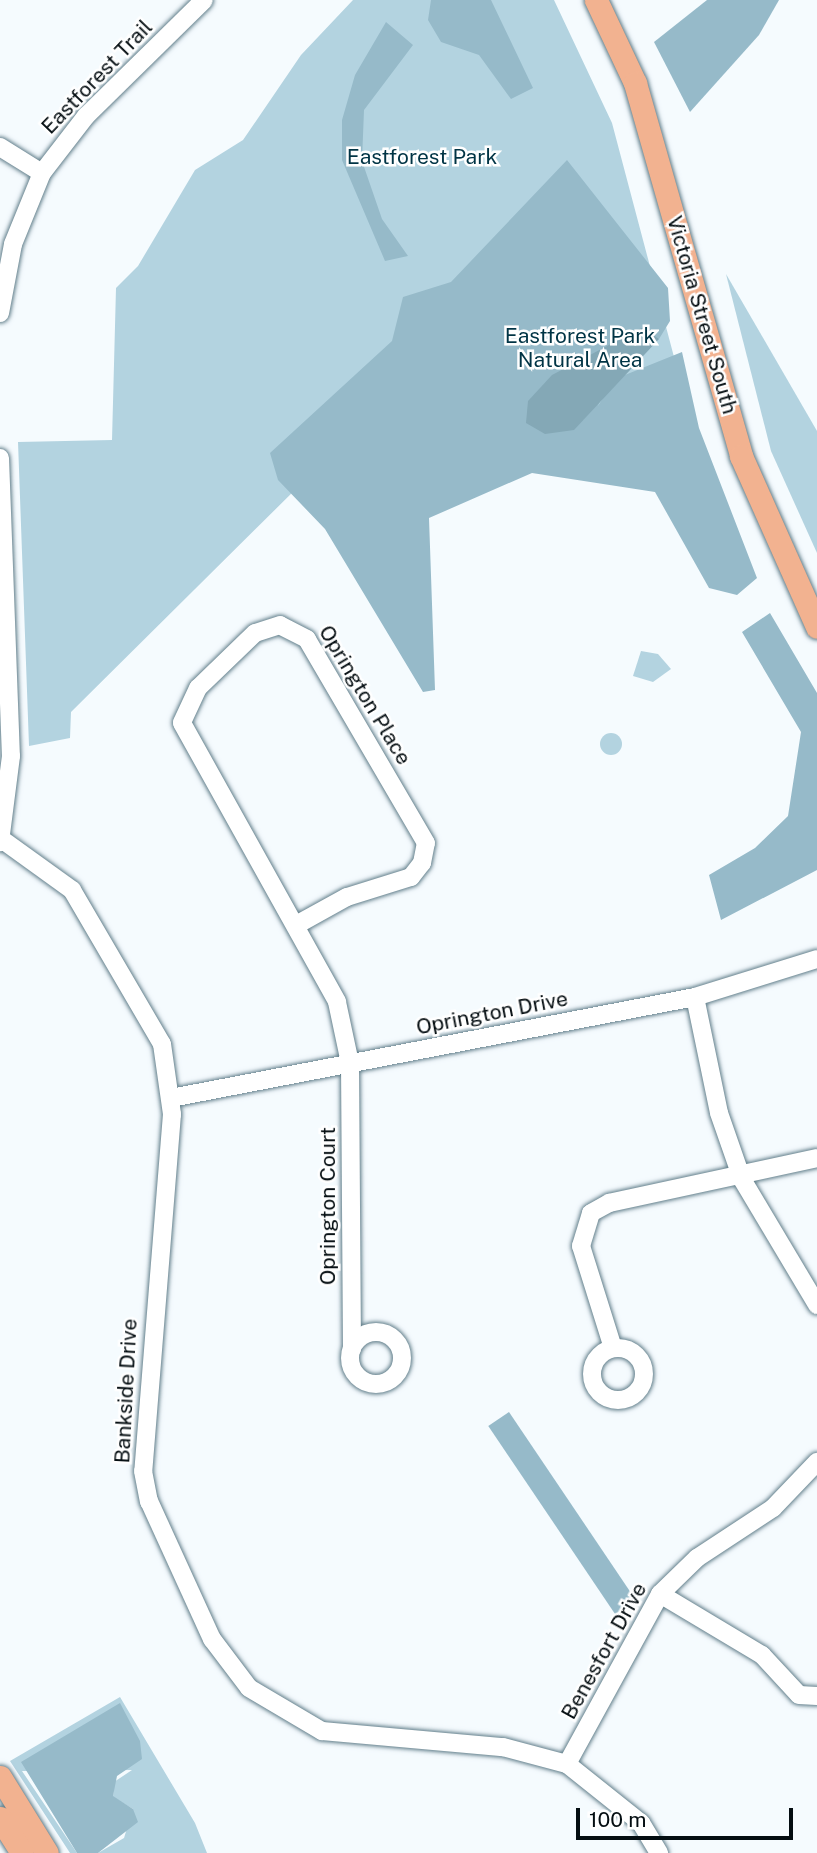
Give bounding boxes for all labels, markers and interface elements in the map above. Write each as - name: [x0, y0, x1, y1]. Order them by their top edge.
- street label: Eastforest Trail: [36, 15, 158, 139]
- park label: Eastforest Park: [347, 144, 497, 170]
- street label: Victoria Street South: [662, 213, 742, 417]
- park label: Eastforest Park Natural Area: [505, 323, 655, 373]
- street label: Oprington Place: [313, 621, 417, 769]
- street label: Oprington Drive: [414, 986, 570, 1040]
- street label: Oprington Court: [315, 1127, 341, 1285]
- street label: Bankside Drive: [110, 1318, 142, 1464]
- street label: Benesfort Drive: [556, 1578, 652, 1724]
- scale bar: [579, 1794, 796, 1838]
- text: 100 m: [589, 1807, 646, 1832]

